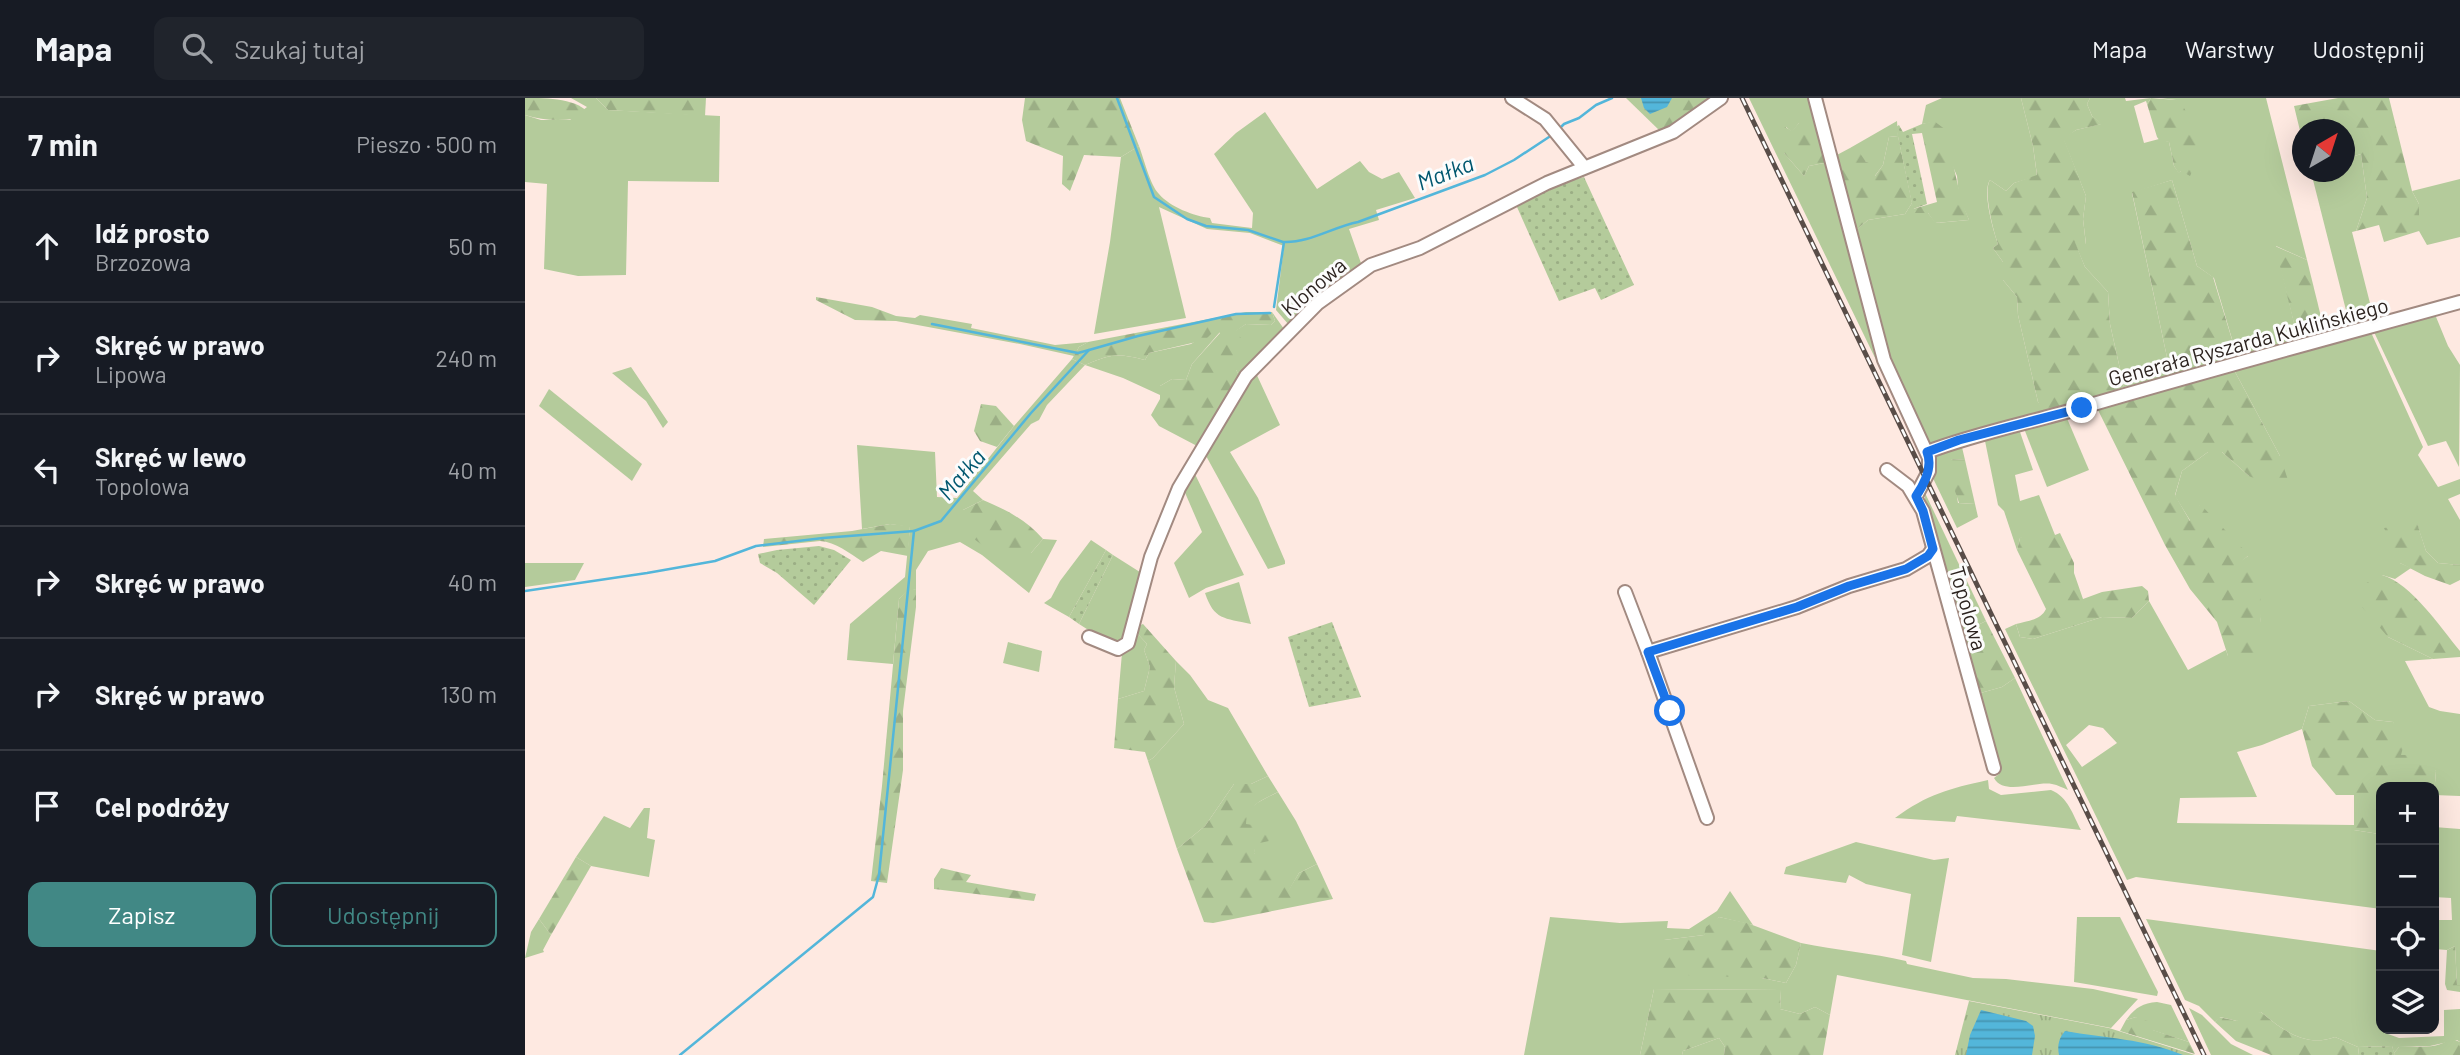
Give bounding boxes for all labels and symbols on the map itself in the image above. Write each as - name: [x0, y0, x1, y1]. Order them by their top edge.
- north arrow: [2292, 119, 2355, 182]
- water label: Małka: [1413, 148, 1477, 196]
- street label: Klonowa: [1275, 252, 1351, 320]
- street label: Generała Ryszarda Kuklińskiego: [2105, 292, 2391, 390]
- route end: [2066, 392, 2097, 423]
- water label: Małka: [931, 443, 991, 505]
- street label: Topolowa: [1945, 563, 1993, 653]
- route start: [1654, 695, 1685, 726]

